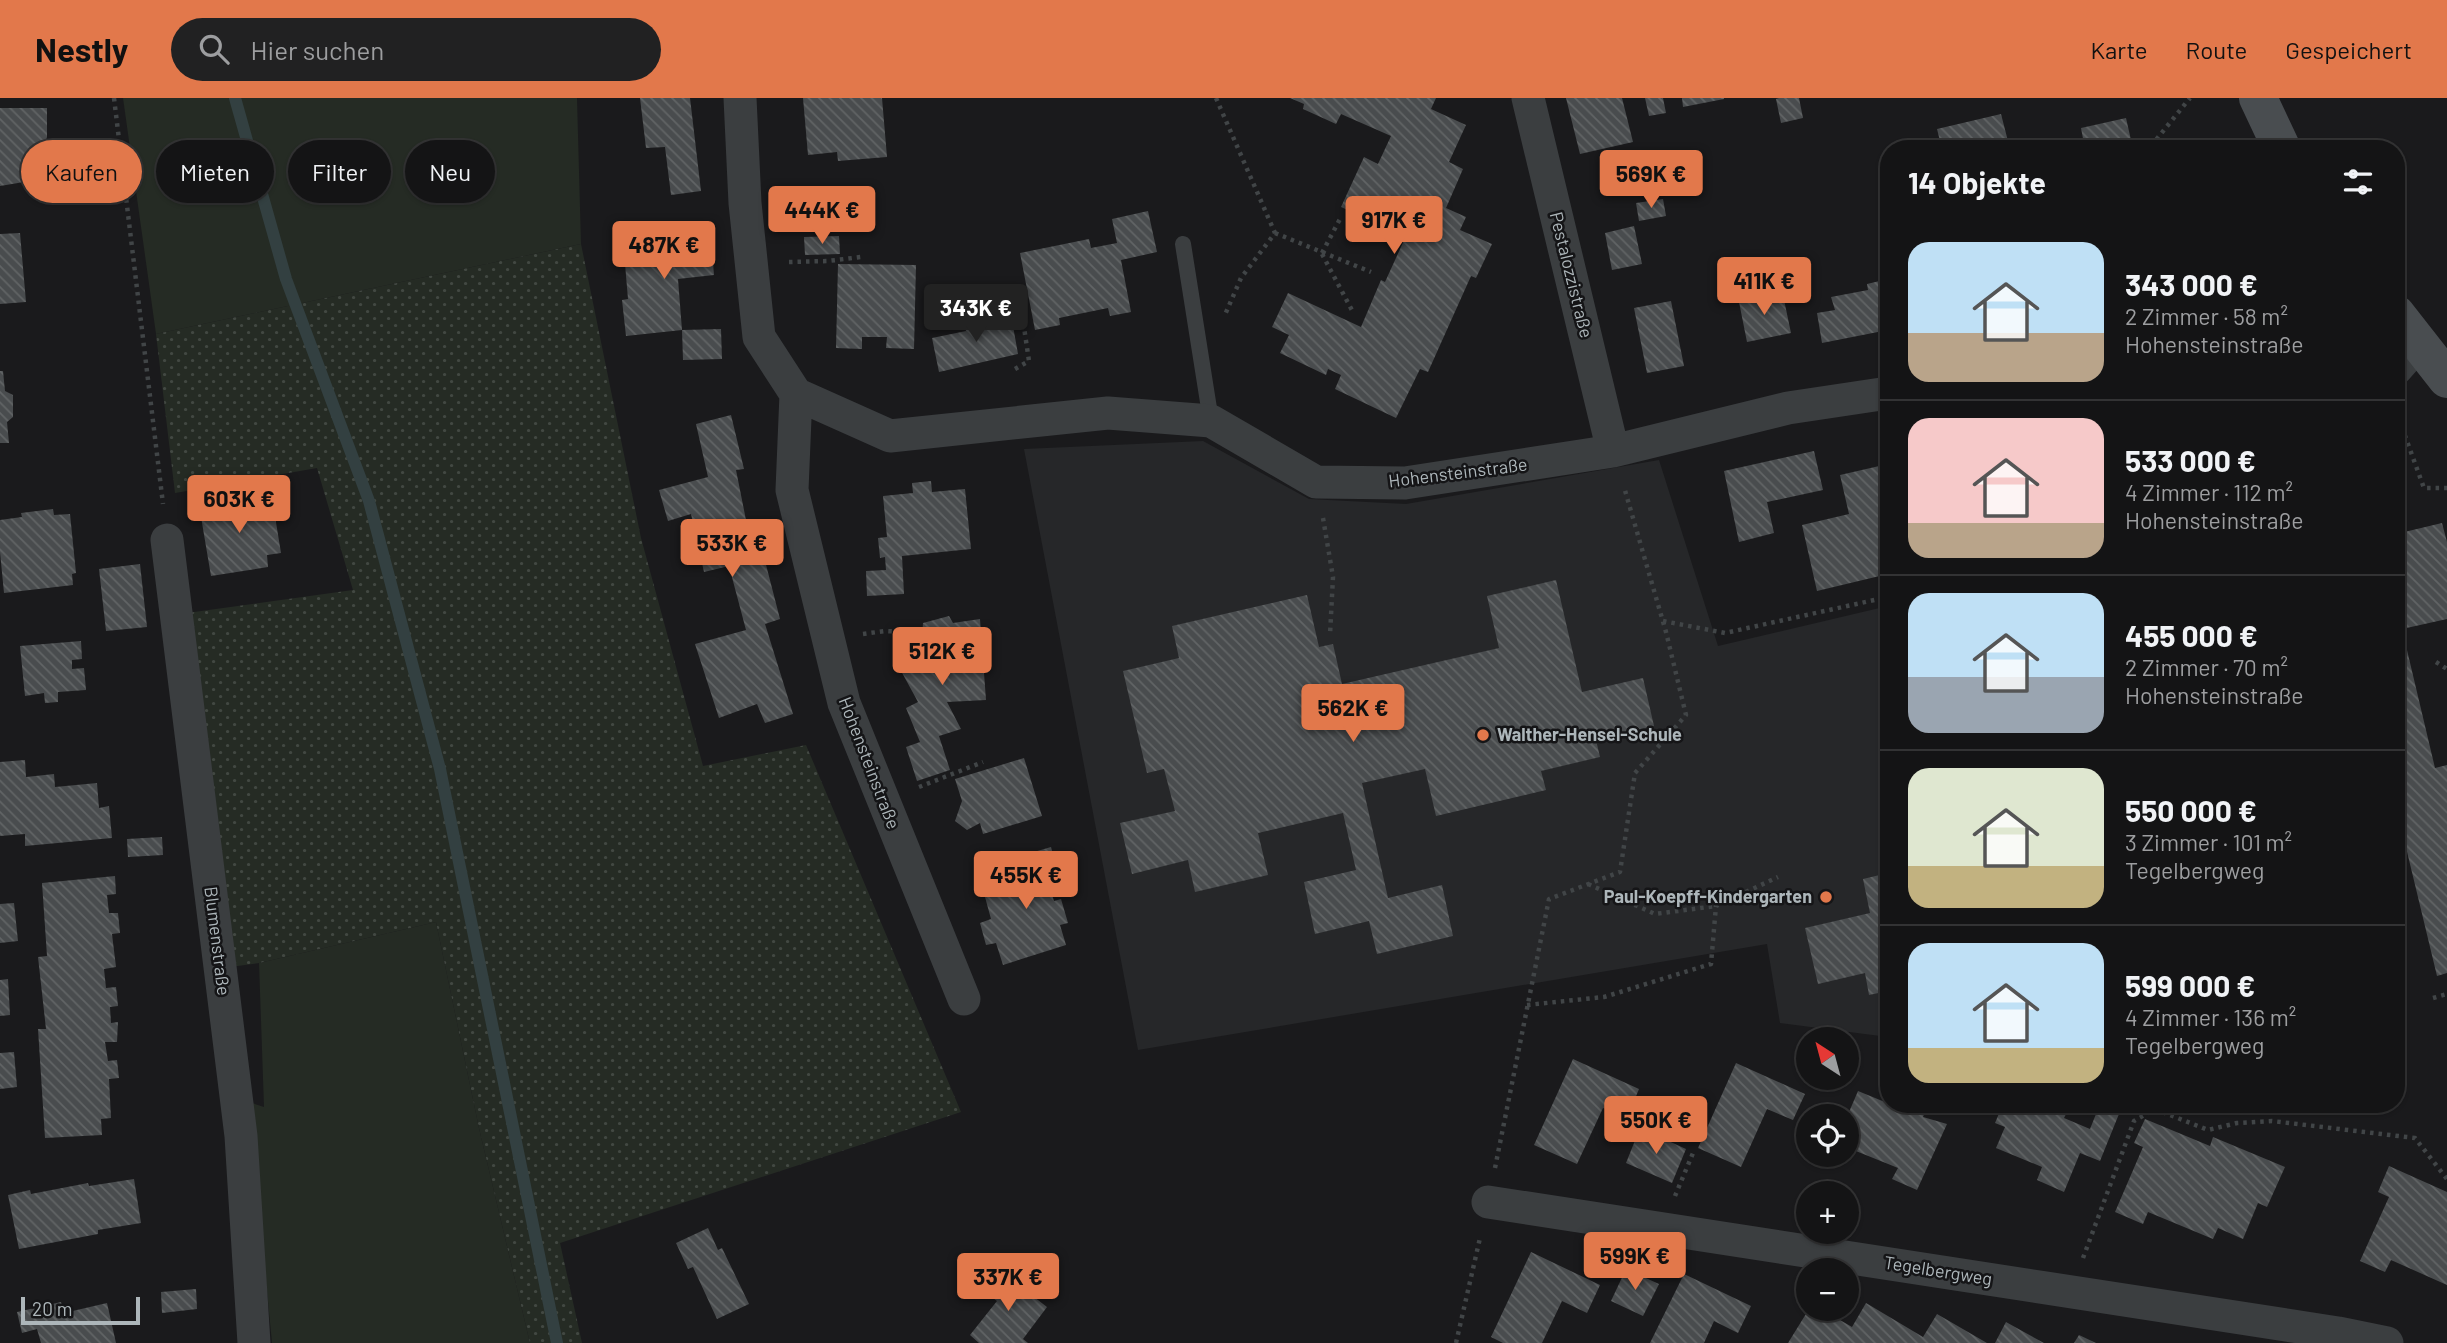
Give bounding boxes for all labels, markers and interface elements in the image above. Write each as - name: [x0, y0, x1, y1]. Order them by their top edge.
- search box: [171, 18, 661, 81]
- text: Nestly: [35, 29, 129, 69]
- icon: search: [195, 30, 233, 68]
- text: Hier suchen: [251, 34, 384, 65]
- text: Karte: [2090, 35, 2148, 64]
- text: Route: [2186, 35, 2247, 64]
- text: Gespeichert: [2285, 35, 2412, 64]
- chip: Kaufen: [21, 140, 142, 203]
- chip: Mieten: [156, 140, 274, 203]
- chip: Filter: [288, 140, 391, 203]
- chip: Neu: [405, 140, 495, 203]
- pin: 569K €: [1594, 150, 1708, 210]
- text: 569K €: [1616, 159, 1686, 187]
- icon: filters: [2339, 163, 2377, 201]
- text: 14 Objekte: [1908, 164, 2046, 200]
- pin: 444K €: [765, 186, 879, 246]
- text: 444K €: [784, 195, 860, 223]
- pin: 917K €: [1337, 197, 1451, 256]
- text: 917K €: [1362, 205, 1426, 233]
- street label: Pestalozzistraße: [1546, 209, 1598, 340]
- pin: 487K €: [607, 222, 721, 281]
- text: 487K €: [628, 230, 700, 258]
- pin: 411K €: [1707, 258, 1821, 317]
- text: 411K €: [1733, 266, 1795, 294]
- text: 343 000 €: [2125, 266, 2258, 302]
- icon: home: [1964, 270, 2048, 354]
- pin: 343K €: [919, 285, 1033, 344]
- text: 343K €: [940, 293, 1012, 321]
- text: 2 Zimmer · 58 m²: [2125, 302, 2288, 330]
- text: Hohensteinstraße: [2125, 330, 2304, 358]
- text: 533 000 €: [2125, 442, 2256, 478]
- icon: home: [1964, 446, 2048, 530]
- street label: Hohensteinstraße: [1387, 453, 1529, 491]
- pin: 603K €: [182, 476, 296, 535]
- text: 4 Zimmer · 112 m²: [2125, 478, 2293, 506]
- text: 603K €: [203, 484, 275, 512]
- text: Hohensteinstraße: [2125, 506, 2304, 534]
- pin: 533K €: [675, 519, 789, 579]
- text: 533K €: [697, 528, 767, 556]
- text: 455 000 €: [2125, 617, 2258, 653]
- icon: home: [1964, 621, 2048, 705]
- pin: 512K €: [885, 628, 999, 687]
- text: 512K €: [909, 636, 975, 664]
- text: 2 Zimmer · 70 m²: [2125, 653, 2288, 681]
- text: Hohensteinstraße: [2125, 681, 2304, 709]
- pin: 562K €: [1296, 684, 1410, 744]
- street label: Hohensteinstraße: [835, 693, 905, 832]
- text: 562K €: [1317, 693, 1389, 721]
- place label: Walther-Hensel-Schule: [1497, 723, 1682, 745]
- marker: Walther-Hensel-Schule: [1475, 727, 1491, 743]
- text: 550 000 €: [2125, 792, 2257, 828]
- icon: home: [1964, 796, 2048, 880]
- text: 3 Zimmer · 101 m²: [2125, 828, 2292, 856]
- pin: 455K €: [969, 852, 1083, 911]
- text: Tegelbergweg: [2125, 856, 2264, 884]
- text: 455K €: [990, 860, 1062, 888]
- street label: Blumenstraße: [200, 885, 236, 997]
- place label: Paul-Koepff-Kindergarten: [1604, 885, 1812, 907]
- marker: Paul-Koepff-Kindergarten: [1818, 889, 1834, 905]
- text: 599 000 €: [2125, 967, 2255, 1003]
- icon: home: [1964, 971, 2048, 1055]
- text: 4 Zimmer · 136 m²: [2125, 1003, 2296, 1031]
- north arrow: [1796, 1027, 1858, 1090]
- map controls: [1796, 1027, 1859, 1321]
- text: Tegelbergweg: [2125, 1031, 2264, 1059]
- pin: 550K €: [1599, 1096, 1713, 1156]
- button: locate: [1796, 1104, 1859, 1167]
- text: 550K €: [1620, 1105, 1692, 1133]
- button: +: [1796, 1181, 1859, 1244]
- pin: 599K €: [1578, 1232, 1692, 1292]
- text: 599K €: [1600, 1241, 1670, 1269]
- street label: Tegelbergweg: [1883, 1251, 1994, 1289]
- pin: 337K €: [951, 1254, 1065, 1313]
- button: −: [1796, 1258, 1859, 1321]
- text: 337K €: [973, 1262, 1043, 1290]
- scale bar: [21, 1294, 140, 1326]
- text: 20 m: [32, 1297, 72, 1320]

